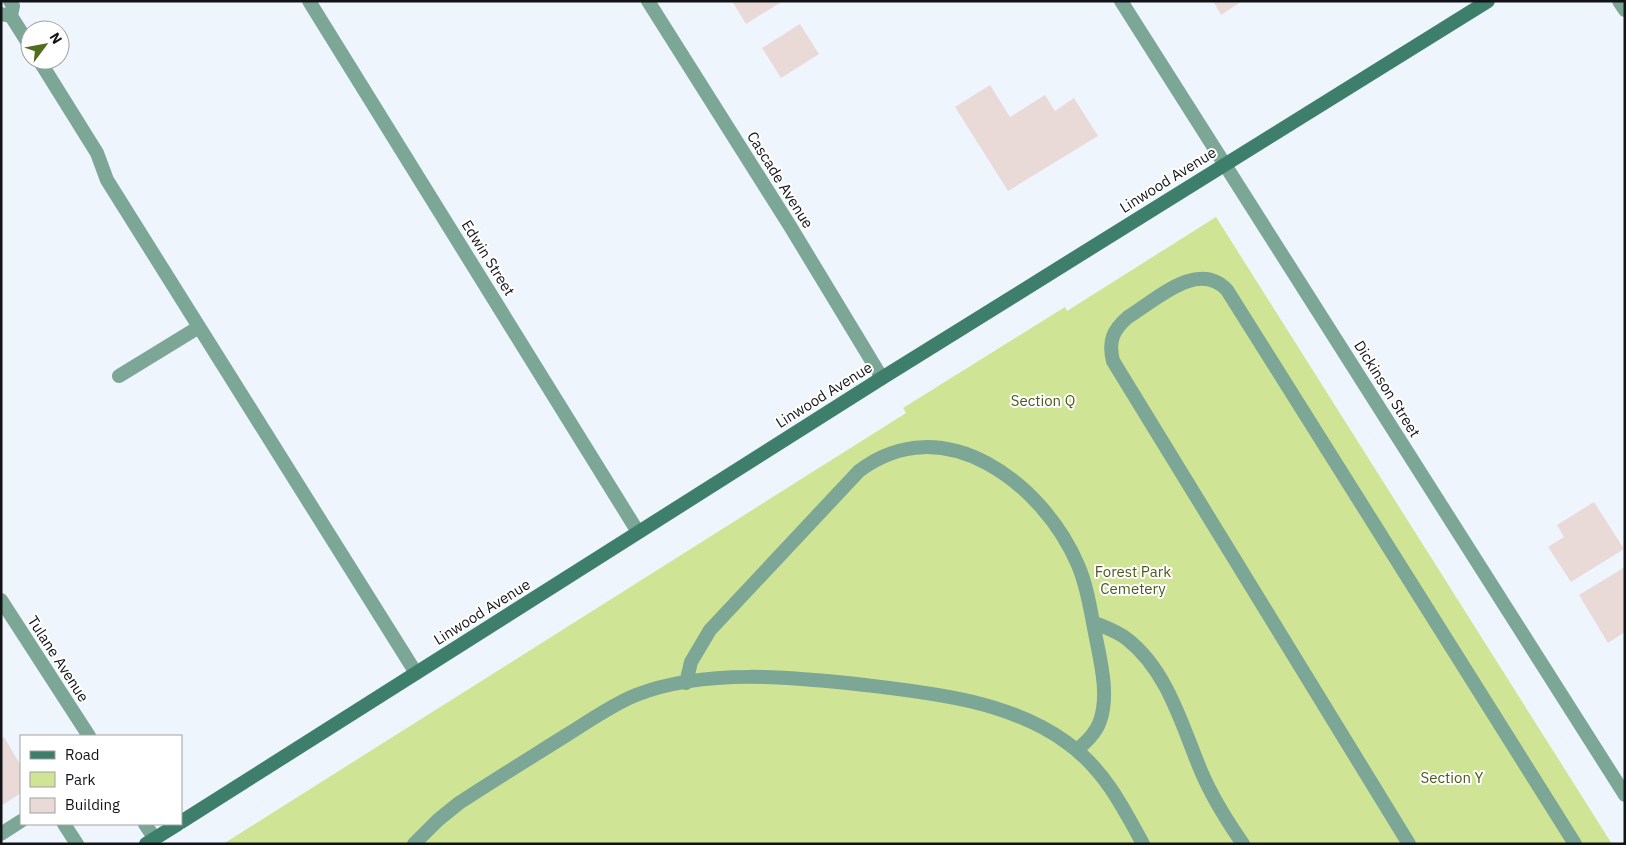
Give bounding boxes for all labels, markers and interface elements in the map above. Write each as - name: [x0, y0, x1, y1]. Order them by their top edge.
- north arrow: [20, 20, 70, 70]
- text: N: [46, 29, 66, 47]
- street label: Cascade Avenue: [743, 128, 818, 232]
- street label: Linwood Avenue: [1116, 142, 1220, 217]
- street label: Edwin Street: [458, 216, 519, 299]
- street label: Dickinson Street: [1350, 337, 1425, 441]
- street label: Linwood Avenue: [772, 357, 876, 432]
- park label: Section Q: [1011, 391, 1075, 410]
- park label: Forest Park Cemetery: [1095, 562, 1171, 598]
- street label: Linwood Avenue: [430, 574, 534, 649]
- street label: Tulane Avenue: [24, 612, 93, 705]
- legend: [20, 735, 182, 825]
- text: Road: [65, 745, 100, 764]
- park label: Section Y: [1421, 768, 1484, 787]
- text: Park: [65, 770, 95, 789]
- text: Building: [65, 795, 120, 814]

